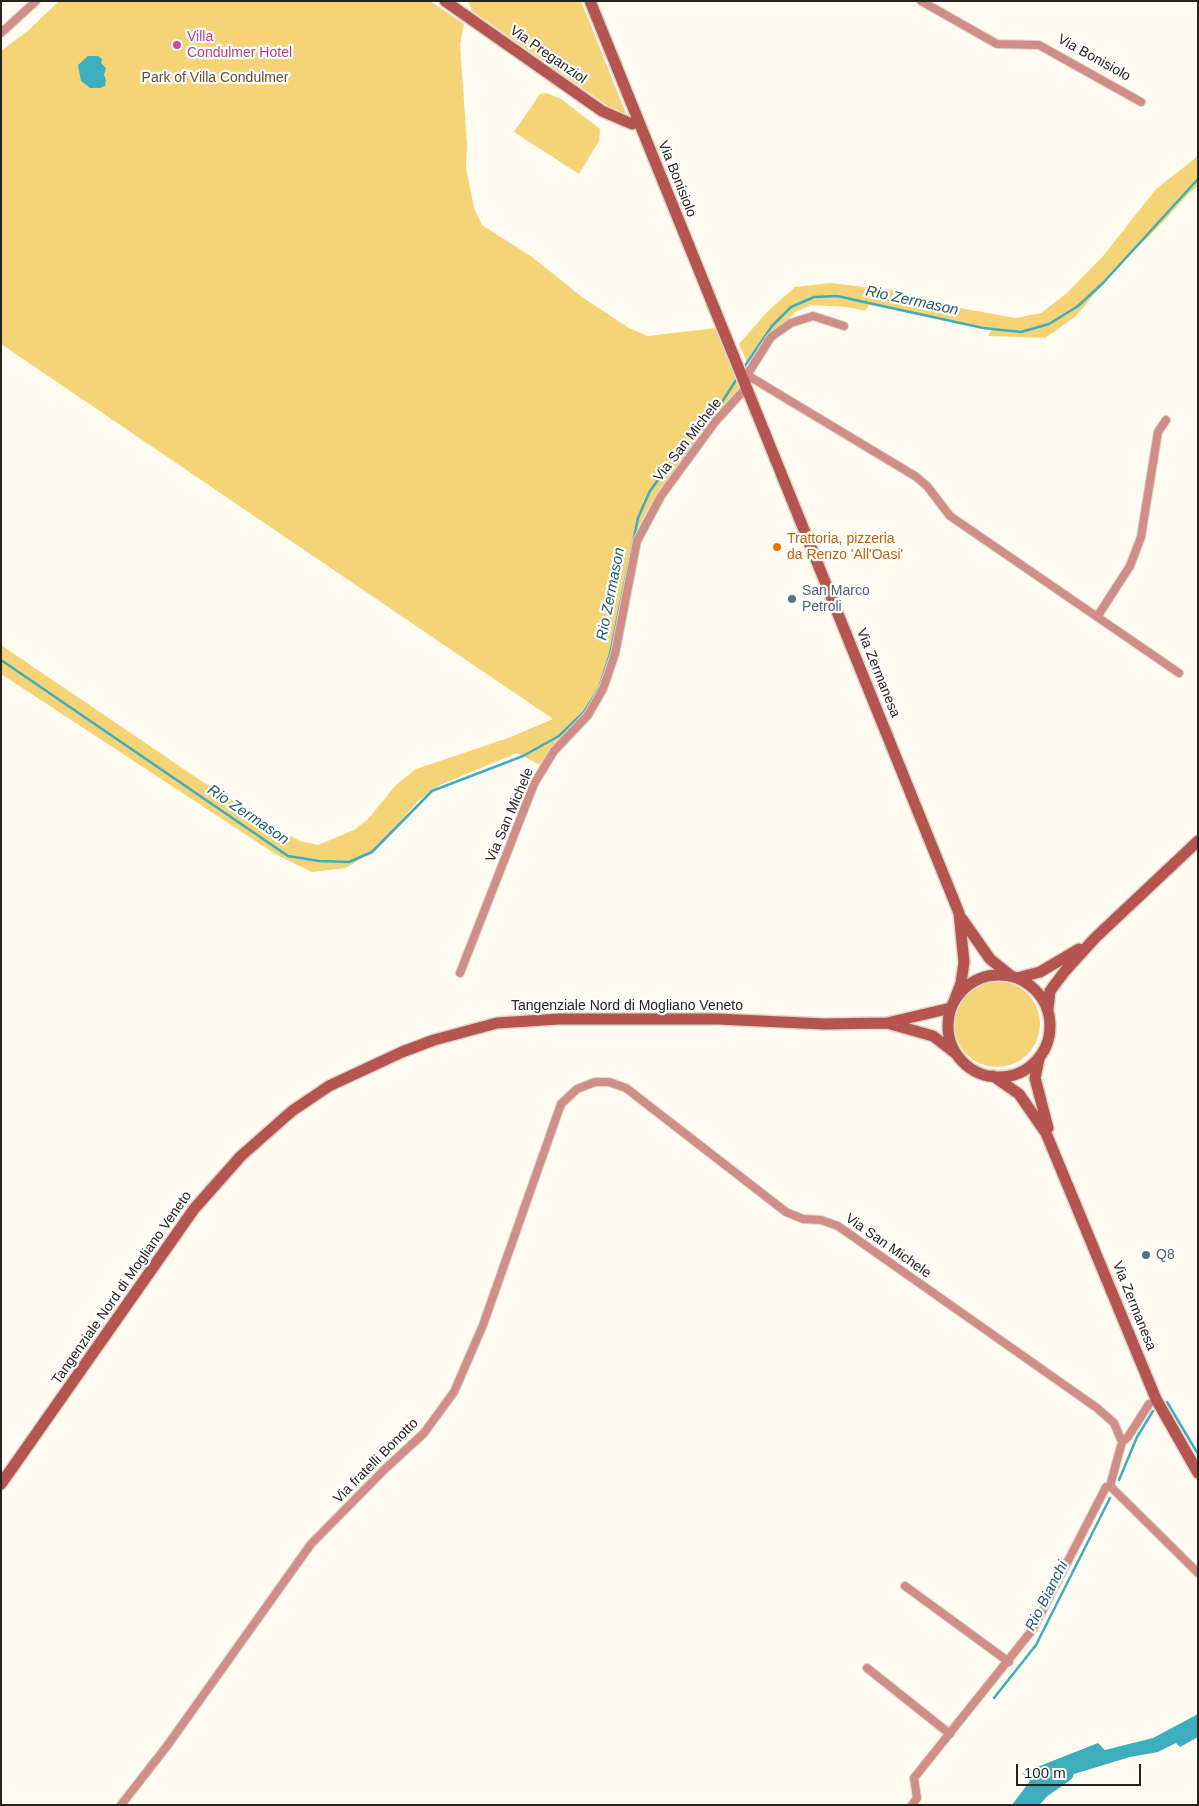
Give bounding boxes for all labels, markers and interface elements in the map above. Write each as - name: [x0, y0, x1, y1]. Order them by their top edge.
- street label: Via Preganziol: [506, 22, 590, 88]
- place label: Villa Condulmer Hotel: [187, 29, 292, 62]
- street label: Via Bonisiolo: [1055, 31, 1133, 85]
- marker: Villa Condulmer Hotel: [171, 39, 183, 51]
- park label: Park of Villa Condulmer: [142, 70, 288, 86]
- street label: Via Bonisiolo: [654, 138, 700, 220]
- water label: Rio Zermason: [864, 282, 960, 320]
- street label: Via San Michele: [650, 395, 726, 485]
- place label: Trattoria, pizzeria da Renzo 'All'Oasi': [787, 531, 903, 564]
- marker: Trattoria, pizzeria da Renzo 'All'Oasi': [771, 541, 783, 553]
- water label: Rio Zermason: [593, 546, 629, 642]
- place label: San Marco Petroli: [802, 583, 870, 616]
- marker: San Marco Petroli: [786, 593, 798, 605]
- street label: Via Zermanesa: [852, 626, 904, 720]
- street label: Via San Michele: [483, 765, 537, 865]
- water label: Rio Zermason: [204, 781, 292, 849]
- street label: Tangenziale Nord di Mogliano Veneto: [511, 998, 743, 1014]
- street label: Tangenziale Nord di Mogliano Veneto: [49, 1188, 195, 1388]
- street label: Via San Michele: [842, 1210, 934, 1282]
- place label: Q8: [1156, 1247, 1175, 1263]
- marker: Q8: [1140, 1249, 1152, 1261]
- street label: Via Zermanesa: [1108, 1259, 1160, 1353]
- street label: Via fratelli Bonotto: [330, 1415, 422, 1507]
- water label: Rio Bianchi: [1022, 1558, 1072, 1634]
- scale bar: [1019, 1754, 1144, 1786]
- text: 100 m: [1024, 1764, 1066, 1781]

